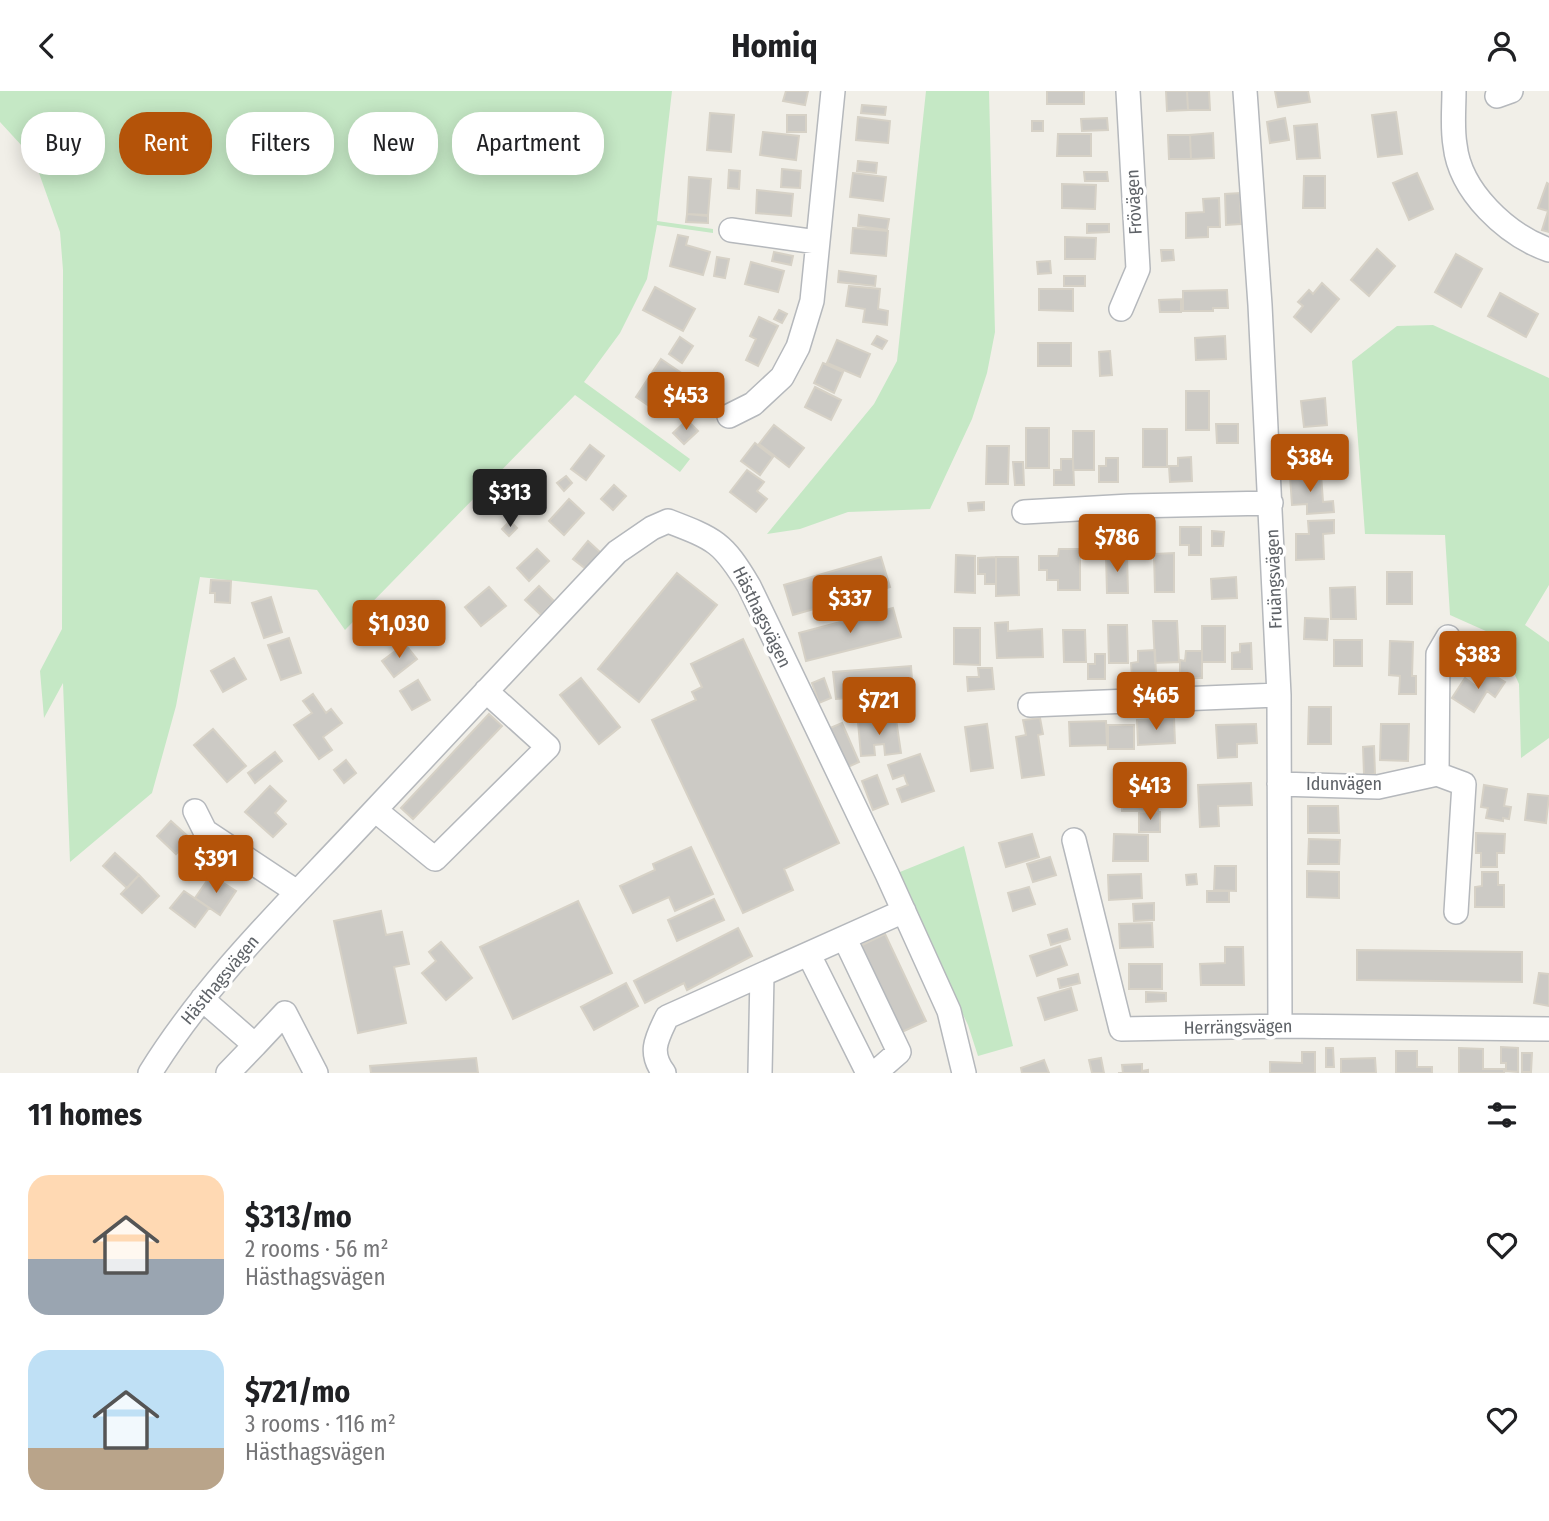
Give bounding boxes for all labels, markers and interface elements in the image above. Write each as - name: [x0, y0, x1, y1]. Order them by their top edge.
- icon: back: [28, 27, 66, 65]
- text: Homiq: [731, 27, 818, 65]
- icon: person: [1483, 27, 1521, 65]
- chip: Buy: [21, 112, 105, 175]
- chip: Rent: [119, 112, 212, 175]
- chip: Filters: [226, 112, 334, 175]
- chip: New: [348, 112, 438, 175]
- chip: Apartment: [452, 112, 604, 175]
- street label: Frövägen: [1121, 169, 1147, 235]
- pin: $453: [645, 373, 727, 432]
- text: $453: [663, 381, 709, 409]
- pin: $384: [1269, 435, 1351, 494]
- text: $384: [1287, 443, 1333, 471]
- pin: $313: [469, 469, 551, 529]
- text: $313: [489, 478, 531, 506]
- pin: $786: [1076, 515, 1158, 574]
- text: $786: [1095, 523, 1139, 551]
- street label: Fruängsvägen: [1261, 529, 1287, 629]
- street label: Hästhagsvägen: [728, 563, 796, 671]
- pin: $337: [809, 575, 891, 635]
- text: $337: [829, 584, 871, 612]
- pin: $1,030: [342, 601, 456, 660]
- text: $1,030: [369, 609, 430, 637]
- pin: $383: [1437, 631, 1519, 691]
- text: $383: [1455, 640, 1501, 668]
- pin: $465: [1115, 673, 1197, 732]
- pin: $721: [838, 677, 920, 737]
- text: $465: [1133, 681, 1179, 709]
- text: $721: [859, 686, 899, 714]
- pin: $413: [1109, 763, 1191, 822]
- text: $413: [1129, 771, 1171, 799]
- street label: Idunvägen: [1306, 773, 1382, 795]
- pin: $391: [175, 835, 257, 895]
- text: $391: [194, 844, 238, 872]
- street label: Hästhagsvägen: [176, 931, 264, 1029]
- street label: Herrängsvägen: [1183, 1015, 1293, 1039]
- icon: filters: [1483, 1096, 1521, 1134]
- text: 11 homes: [28, 1097, 142, 1133]
- text: $313/mo: [245, 1199, 352, 1235]
- icon: home: [84, 1203, 168, 1287]
- icon: heart: [1483, 1226, 1521, 1264]
- text: 2 rooms · 56 m²: [245, 1235, 389, 1263]
- text: Hästhagsvägen: [245, 1263, 386, 1291]
- text: $721/mo: [245, 1374, 350, 1410]
- icon: home: [84, 1378, 168, 1462]
- icon: heart: [1483, 1401, 1521, 1439]
- text: 3 rooms · 116 m²: [245, 1410, 396, 1438]
- text: Hästhagsvägen: [245, 1438, 386, 1466]

